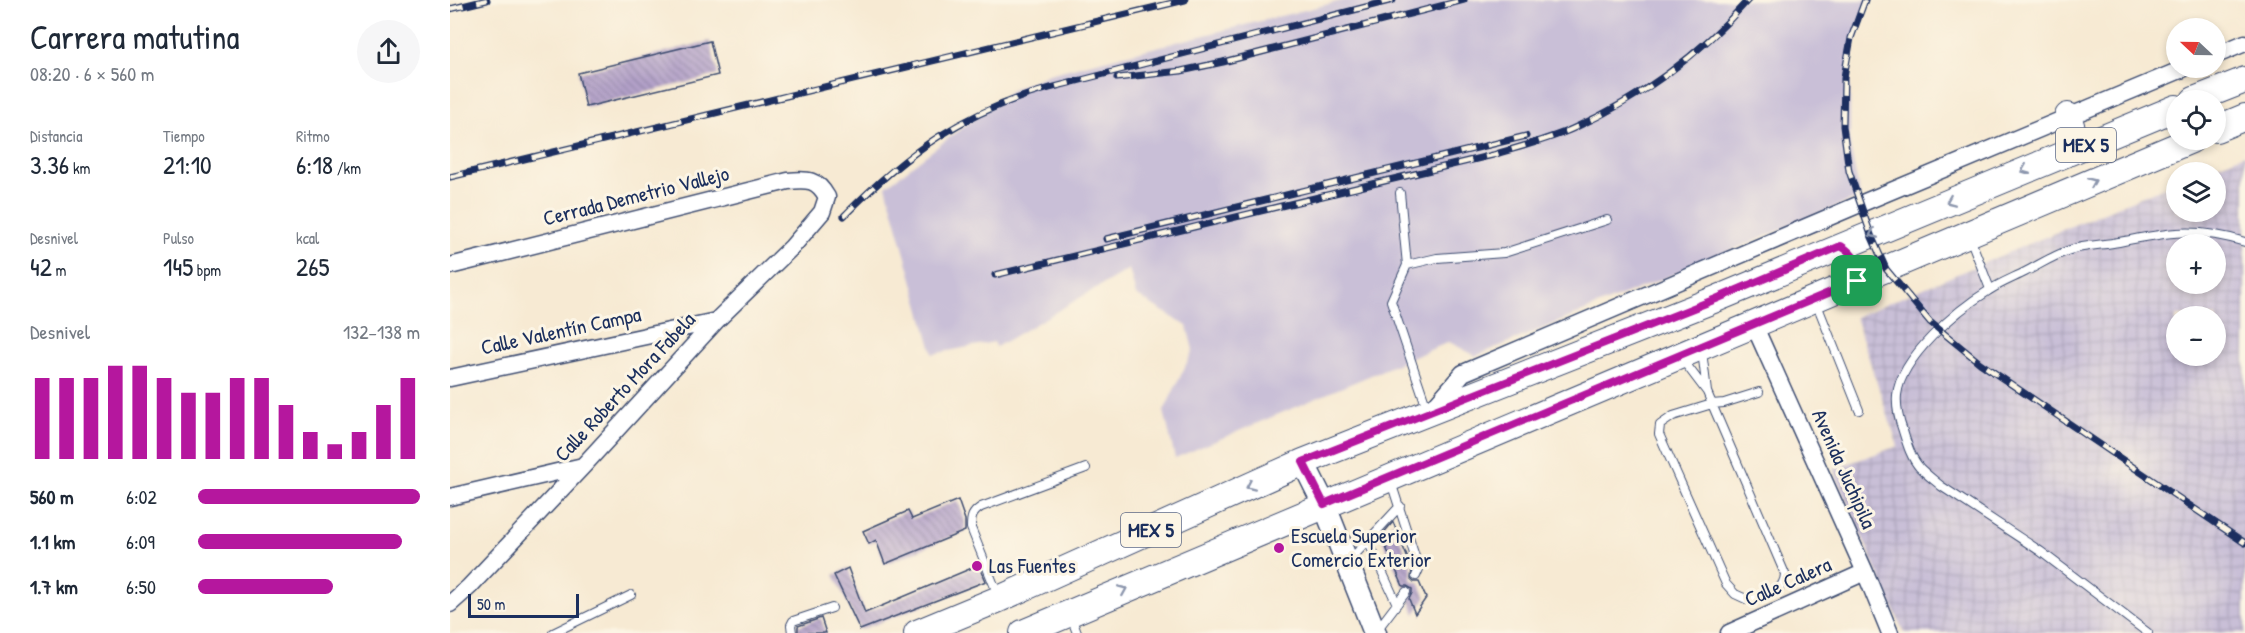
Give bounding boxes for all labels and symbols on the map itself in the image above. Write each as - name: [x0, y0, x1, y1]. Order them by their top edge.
- north arrow: [2166, 18, 2226, 78]
- road number: MEX 5: [2056, 128, 2116, 162]
- street label: Cerrada Demetrio Vallejo: [540, 158, 732, 233]
- one-way arrow: [2021, 163, 2032, 175]
- one-way arrow: [2086, 177, 2097, 189]
- one-way arrow: [1945, 194, 1956, 206]
- one-way arrow: [1868, 227, 1879, 239]
- pin: [1831, 255, 1882, 306]
- street label: Calle Valentín Campa: [478, 299, 644, 362]
- street label: Calle Roberto Mora Fabela: [548, 306, 702, 468]
- street label: Avenida Juchipila: [1805, 405, 1884, 533]
- one-way arrow: [1245, 478, 1256, 490]
- road number: MEX 5: [1121, 513, 1181, 547]
- place label: Escuela Superior Comercio Exterior: [1291, 521, 1431, 574]
- marker: Escuela Superior Comercio Exterior: [1272, 541, 1286, 555]
- street label: Calle Calera: [1740, 550, 1836, 613]
- place label: Las Fuentes: [989, 551, 1076, 580]
- marker: Las Fuentes: [970, 559, 984, 573]
- one-way arrow: [1117, 585, 1128, 597]
- scale bar: [468, 591, 579, 618]

